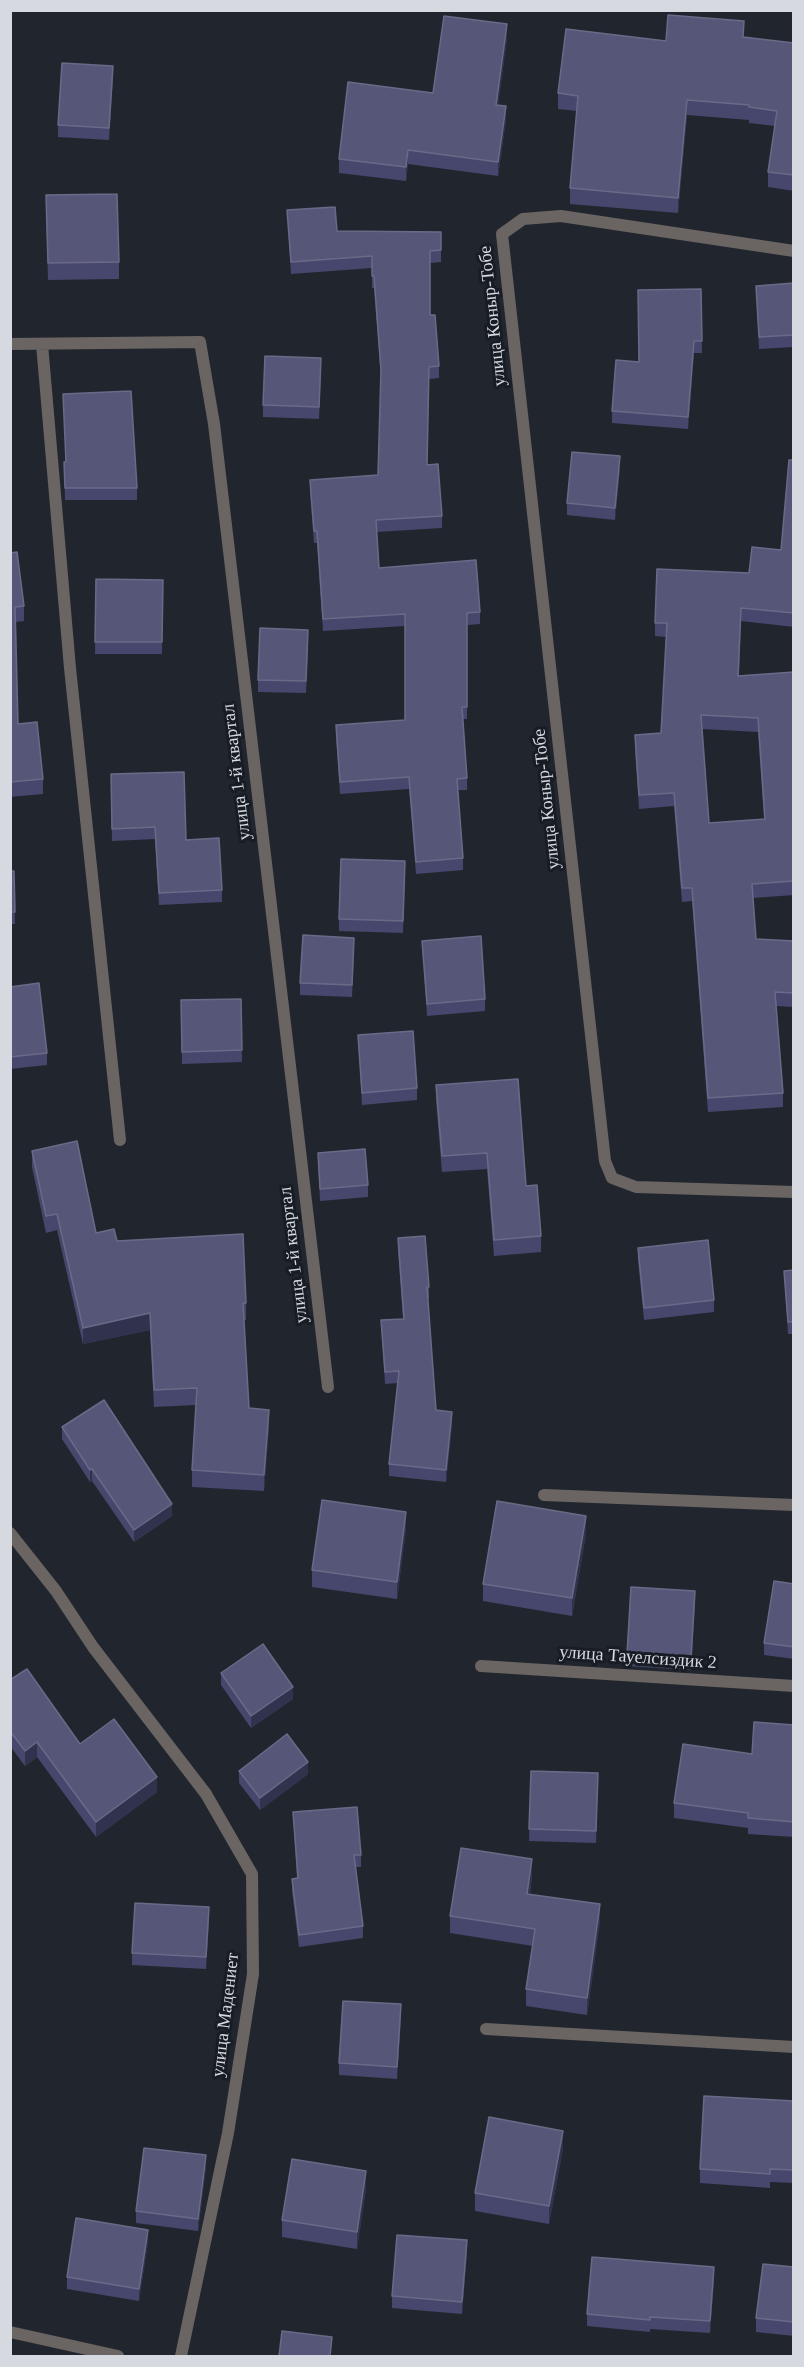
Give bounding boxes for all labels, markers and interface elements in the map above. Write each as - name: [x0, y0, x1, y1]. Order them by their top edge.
- street label: улица Коныр-Тобе: [475, 245, 511, 387]
- street label: улица 1-й квартал: [218, 703, 256, 841]
- street label: улица Коныр-Тобе: [529, 728, 565, 870]
- street label: улица 1-й квартал: [275, 1186, 313, 1324]
- street label: улица Тауелсиздик 2: [559, 1642, 717, 1674]
- street label: улица Мадениет: [208, 1952, 244, 2078]

